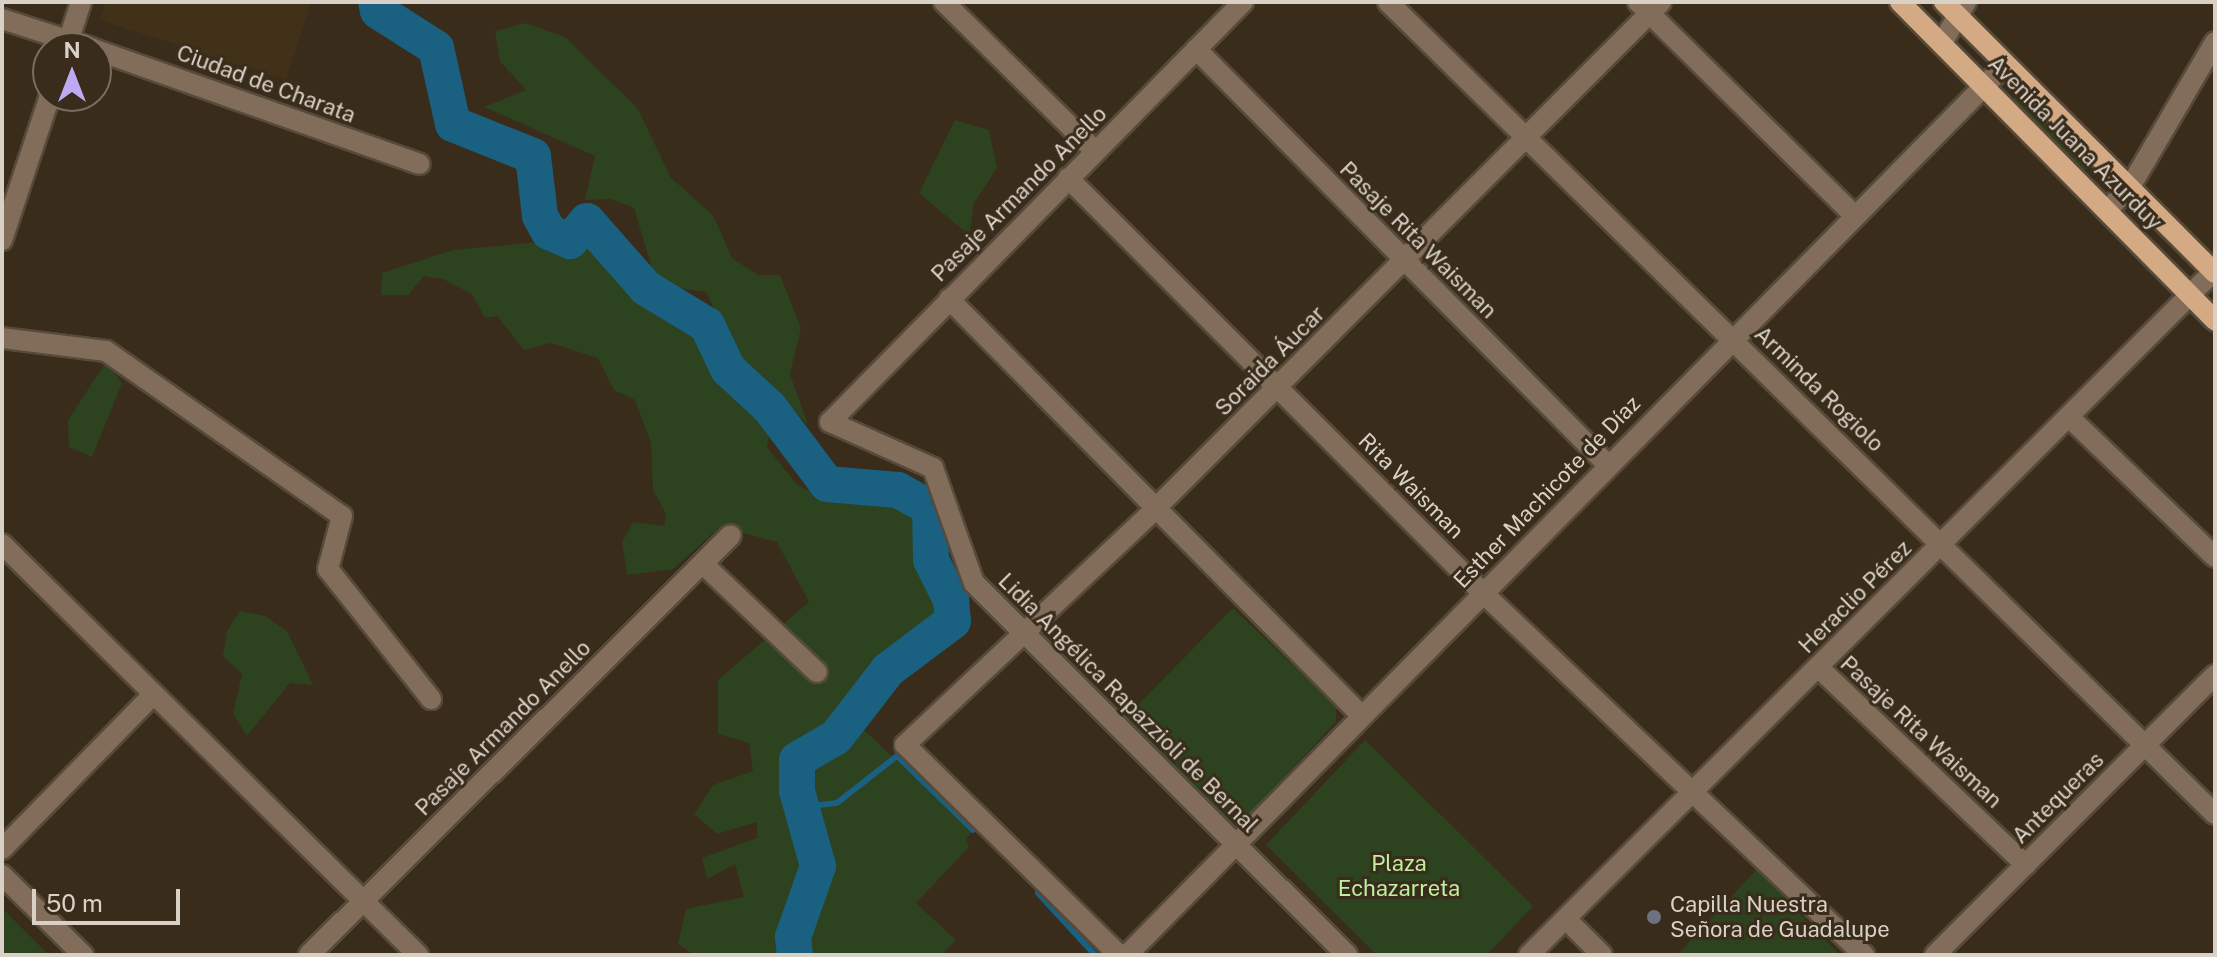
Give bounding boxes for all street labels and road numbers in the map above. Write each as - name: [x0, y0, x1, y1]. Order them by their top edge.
- street label: Ciudad de Charata: [173, 39, 359, 129]
- street label: Avenida Juana Azurduy: [1982, 50, 2168, 236]
- street label: Pasaje Armando Anello: [926, 101, 1112, 287]
- street label: Pasaje Rita Waisman: [1334, 156, 1502, 324]
- street label: Soraida Áucar: [1210, 301, 1330, 421]
- street label: Arminda Rogiolo: [1749, 321, 1889, 457]
- street label: Esther Machicote de Díaz: [1448, 390, 1646, 594]
- street label: Rita Waisman: [1353, 428, 1469, 544]
- street label: Heraclio Pérez: [1793, 535, 1917, 659]
- street label: Lidia Angélica Rapazzioli de Bernal: [993, 568, 1263, 838]
- street label: Pasaje Armando Anello: [410, 635, 596, 821]
- street label: Pasaje Rita Waisman: [1835, 650, 2007, 814]
- street label: Antequeras: [2007, 747, 2109, 849]

